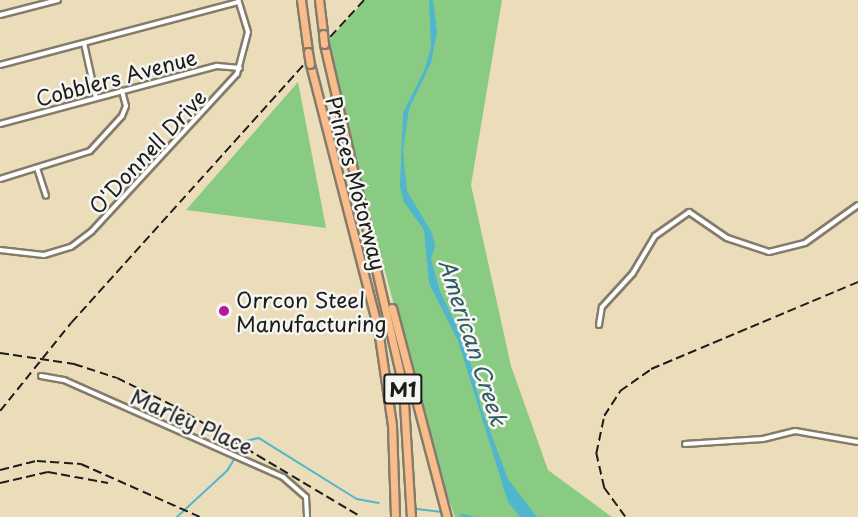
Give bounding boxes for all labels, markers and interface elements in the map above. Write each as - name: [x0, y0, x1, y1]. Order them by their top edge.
- street label: Cobblers Avenue: [33, 43, 199, 111]
- street label: O'Donnell Drive: [83, 83, 211, 219]
- street label: Princes Motorway: [322, 93, 392, 273]
- water label: American Creek: [435, 255, 513, 429]
- place label: Orrcon Steel Manufacturing: [236, 286, 387, 336]
- marker: Orrcon Steel Manufacturing: [217, 304, 231, 318]
- road number: M1: [382, 372, 424, 406]
- street label: Marley Place: [126, 383, 258, 459]

